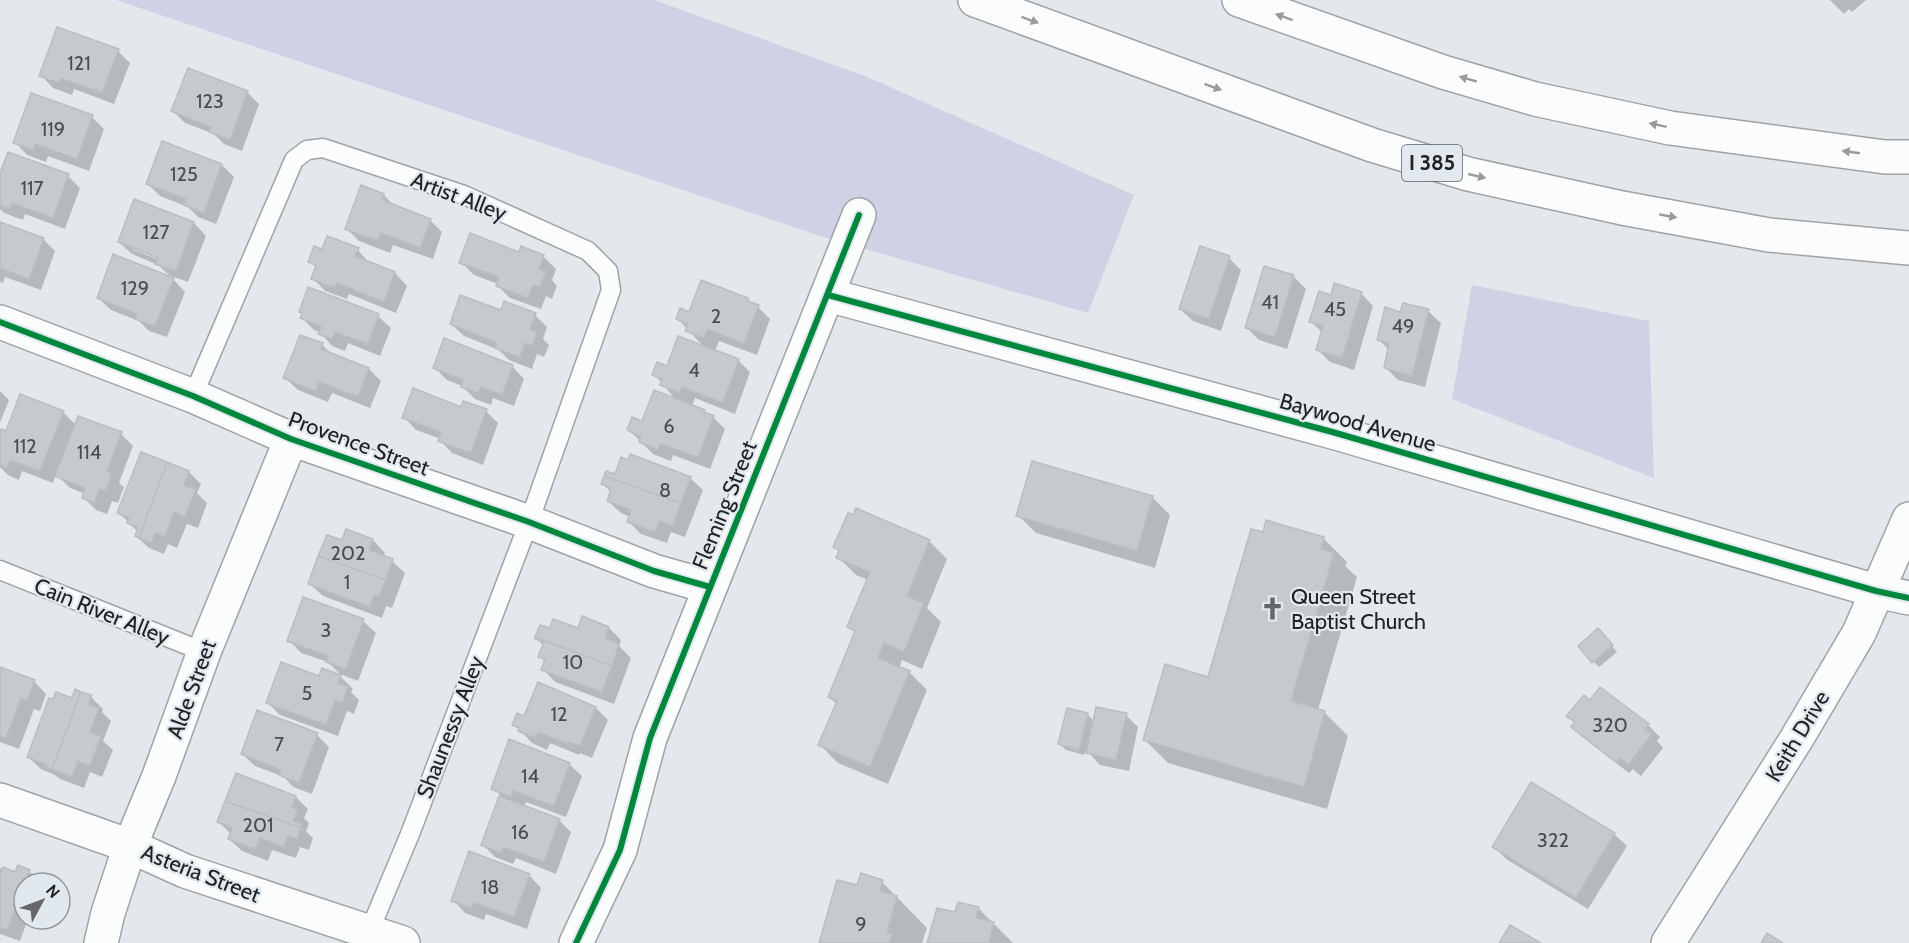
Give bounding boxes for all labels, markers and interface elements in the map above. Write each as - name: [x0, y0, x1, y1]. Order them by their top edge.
- one-way arrow: [1275, 11, 1293, 21]
- one-way arrow: [1021, 16, 1039, 25]
- house number: 121: [67, 51, 91, 75]
- one-way arrow: [1459, 74, 1477, 83]
- one-way arrow: [1204, 82, 1222, 92]
- house number: 123: [196, 89, 224, 113]
- house number: 119: [41, 117, 65, 141]
- one-way arrow: [1648, 120, 1667, 130]
- road number: I 385: [1402, 145, 1462, 181]
- one-way arrow: [1841, 147, 1860, 157]
- house number: 125: [170, 162, 198, 186]
- street label: Artist Alley: [407, 166, 510, 227]
- one-way arrow: [1468, 172, 1486, 182]
- house number: 117: [20, 176, 44, 200]
- one-way arrow: [1659, 212, 1678, 221]
- house number: 127: [142, 220, 170, 244]
- house number: 129: [121, 276, 149, 300]
- house number: 41: [1261, 290, 1279, 314]
- house number: 45: [1324, 297, 1346, 321]
- house number: 2: [711, 304, 721, 328]
- house number: 49: [1392, 314, 1414, 338]
- house number: 4: [688, 358, 700, 382]
- street label: Baywood Avenue: [1277, 387, 1439, 458]
- street label: Provence Street: [285, 406, 433, 482]
- house number: 6: [663, 414, 675, 438]
- house number: 112: [13, 434, 37, 458]
- street label: Fleming Street: [686, 436, 763, 574]
- house number: 114: [77, 440, 102, 464]
- house number: 8: [659, 478, 671, 502]
- house number: 202: [331, 541, 365, 565]
- house number: 1: [344, 570, 350, 594]
- street label: Cain River Alley: [30, 572, 173, 651]
- place label: Queen Street Baptist Church: [1291, 583, 1426, 635]
- church icon: Queen Street Baptist Church: [1260, 596, 1286, 622]
- house number: 3: [321, 618, 331, 642]
- street label: Alde Street: [161, 635, 222, 742]
- house number: 10: [563, 650, 583, 674]
- street label: Shaunessy Alley: [411, 652, 490, 802]
- house number: 5: [302, 681, 312, 705]
- street label: Keith Drive: [1760, 686, 1835, 787]
- house number: 12: [551, 702, 568, 726]
- house number: 320: [1592, 713, 1628, 737]
- house number: 7: [274, 732, 284, 756]
- house number: 14: [521, 764, 539, 788]
- house number: 201: [243, 813, 273, 837]
- house number: 16: [511, 820, 529, 844]
- house number: 322: [1537, 828, 1569, 852]
- street label: Asteria Street: [138, 838, 265, 909]
- north arrow: [12, 871, 72, 931]
- house number: 18: [481, 875, 499, 899]
- text: N: [42, 881, 64, 902]
- house number: 9: [855, 912, 867, 936]

